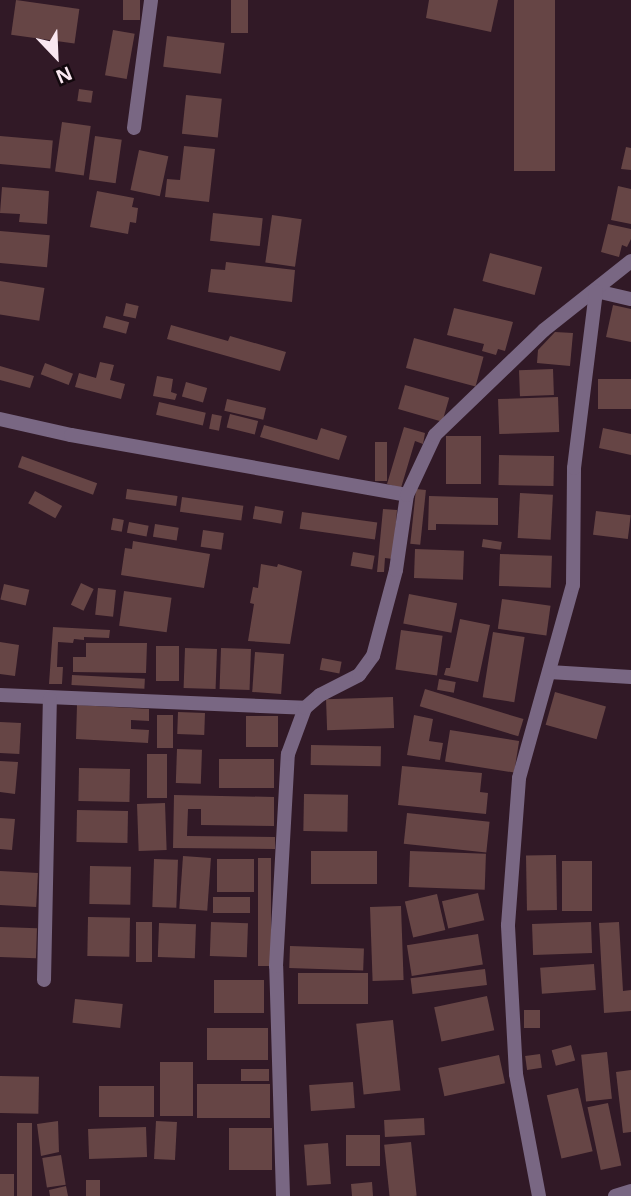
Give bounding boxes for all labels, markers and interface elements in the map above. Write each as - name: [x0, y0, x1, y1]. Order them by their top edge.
- north arrow: [21, 21, 91, 91]
- text: N: [52, 60, 76, 90]

